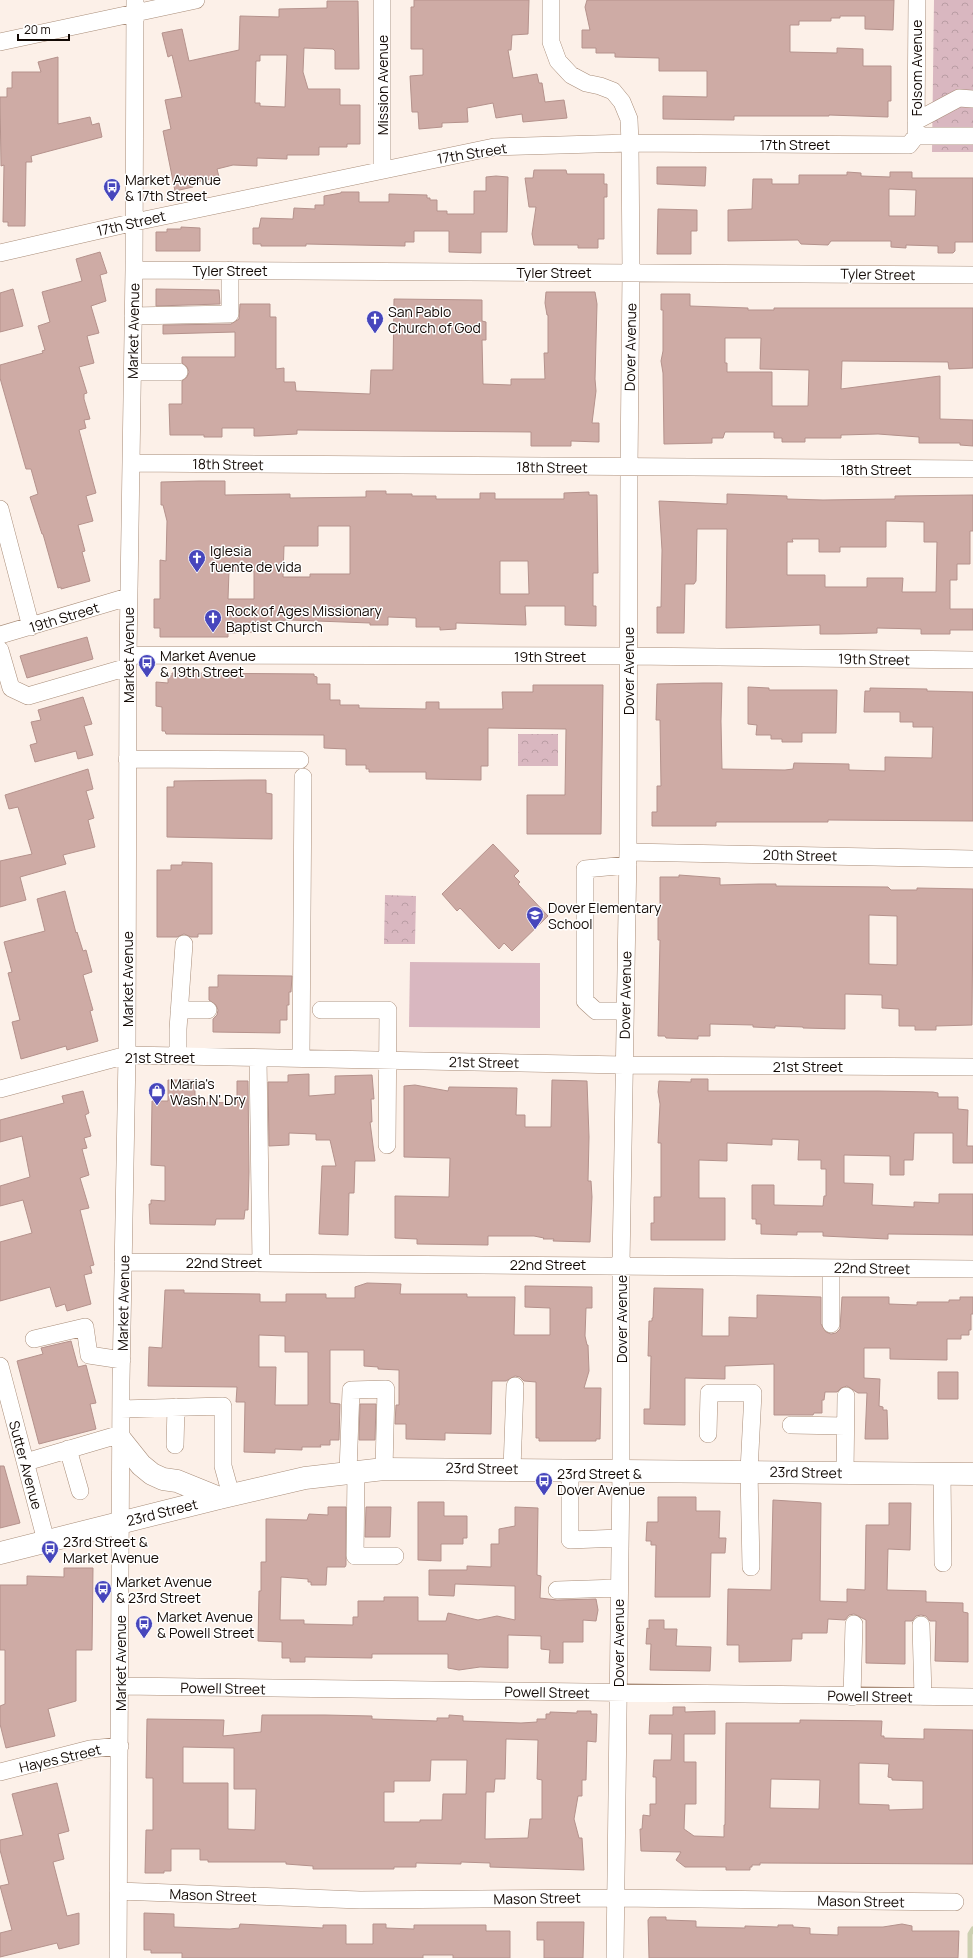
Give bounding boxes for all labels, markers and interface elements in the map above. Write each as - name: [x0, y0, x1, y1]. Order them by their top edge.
- scale bar: [18, 16, 69, 42]
- street label: Folsom Avenue: [907, 20, 926, 116]
- text: 20 m: [24, 21, 51, 38]
- street label: Mission Avenue: [373, 35, 392, 135]
- street label: 17th Street: [760, 135, 831, 154]
- street label: 17th Street: [436, 138, 509, 168]
- place label: Market Avenue & 17th Street: [125, 170, 221, 205]
- bus stop icon: Market Avenue & 17th Street: [102, 177, 122, 202]
- street label: 17th Street: [95, 206, 168, 240]
- street label: Tyler Street: [192, 261, 268, 280]
- street label: Tyler Street: [516, 263, 592, 282]
- street label: Tyler Street: [840, 264, 916, 284]
- street label: Market Avenue: [123, 283, 143, 379]
- place label: San Pablo Church of God: [388, 302, 481, 337]
- street label: Dover Avenue: [620, 303, 640, 391]
- church icon: San Pablo Church of God: [365, 309, 385, 334]
- street label: 18th Street: [192, 454, 264, 474]
- street label: 18th Street: [516, 457, 588, 477]
- street label: 18th Street: [840, 460, 912, 479]
- place label: Iglesia fuente de vida: [210, 541, 302, 576]
- church icon: Iglesia fuente de vida: [187, 548, 207, 573]
- street label: 19th Street: [27, 597, 102, 637]
- place label: Rock of Ages Missionary Baptist Church: [226, 601, 382, 636]
- street label: Market Avenue: [119, 607, 138, 703]
- church icon: Rock of Ages Missionary Baptist Church: [203, 608, 223, 633]
- street label: Dover Avenue: [619, 627, 638, 715]
- place label: Market Avenue & 19th Street: [160, 646, 256, 681]
- street label: 19th Street: [514, 647, 586, 666]
- street label: 19th Street: [838, 649, 911, 669]
- bus stop icon: Market Avenue & 19th Street: [137, 653, 157, 678]
- street label: 20th Street: [763, 845, 838, 865]
- place label: Dover Elementary School: [548, 898, 662, 933]
- school or university icon: Dover Elementary School: [525, 905, 545, 930]
- street label: Market Avenue: [118, 931, 137, 1027]
- street label: Dover Avenue: [615, 951, 635, 1039]
- street label: 21st Street: [125, 1048, 196, 1067]
- street label: 21st Street: [449, 1052, 520, 1072]
- street label: 21st Street: [773, 1057, 844, 1076]
- place label: Maria's Wash N' Dry: [170, 1074, 246, 1109]
- shop icon: Maria's Wash N' Dry: [147, 1081, 167, 1106]
- street label: 22nd Street: [186, 1253, 263, 1272]
- street label: Market Avenue: [113, 1255, 133, 1351]
- street label: 22nd Street: [510, 1255, 587, 1274]
- street label: 22nd Street: [834, 1258, 911, 1278]
- street label: Dover Avenue: [612, 1275, 631, 1363]
- street label: Sutter Avenue: [5, 1418, 47, 1512]
- street label: 23rd Street: [445, 1458, 519, 1478]
- street label: 23rd Street: [769, 1462, 843, 1482]
- place label: 23rd Street & Dover Avenue: [557, 1464, 645, 1499]
- bus stop icon: 23rd Street & Dover Avenue: [534, 1471, 554, 1496]
- street label: 23rd Street: [124, 1494, 200, 1530]
- place label: 23rd Street & Market Avenue: [63, 1532, 159, 1567]
- bus stop icon: 23rd Street & Market Avenue: [40, 1539, 60, 1564]
- place label: Market Avenue & 23rd Street: [116, 1572, 212, 1607]
- bus stop icon: Market Avenue & 23rd Street: [93, 1579, 113, 1604]
- street label: Dover Avenue: [609, 1599, 628, 1687]
- place label: Market Avenue & Powell Street: [157, 1607, 255, 1642]
- bus stop icon: Market Avenue & Powell Street: [134, 1614, 154, 1639]
- street label: Market Avenue: [111, 1615, 130, 1711]
- street label: Powell Street: [180, 1678, 266, 1698]
- street label: Powell Street: [504, 1682, 590, 1702]
- street label: Powell Street: [827, 1686, 913, 1706]
- street label: Hayes Street: [17, 1739, 103, 1777]
- street label: Mason Street: [169, 1884, 257, 1906]
- street label: Mason Street: [493, 1888, 581, 1908]
- street label: Mason Street: [817, 1891, 905, 1911]

